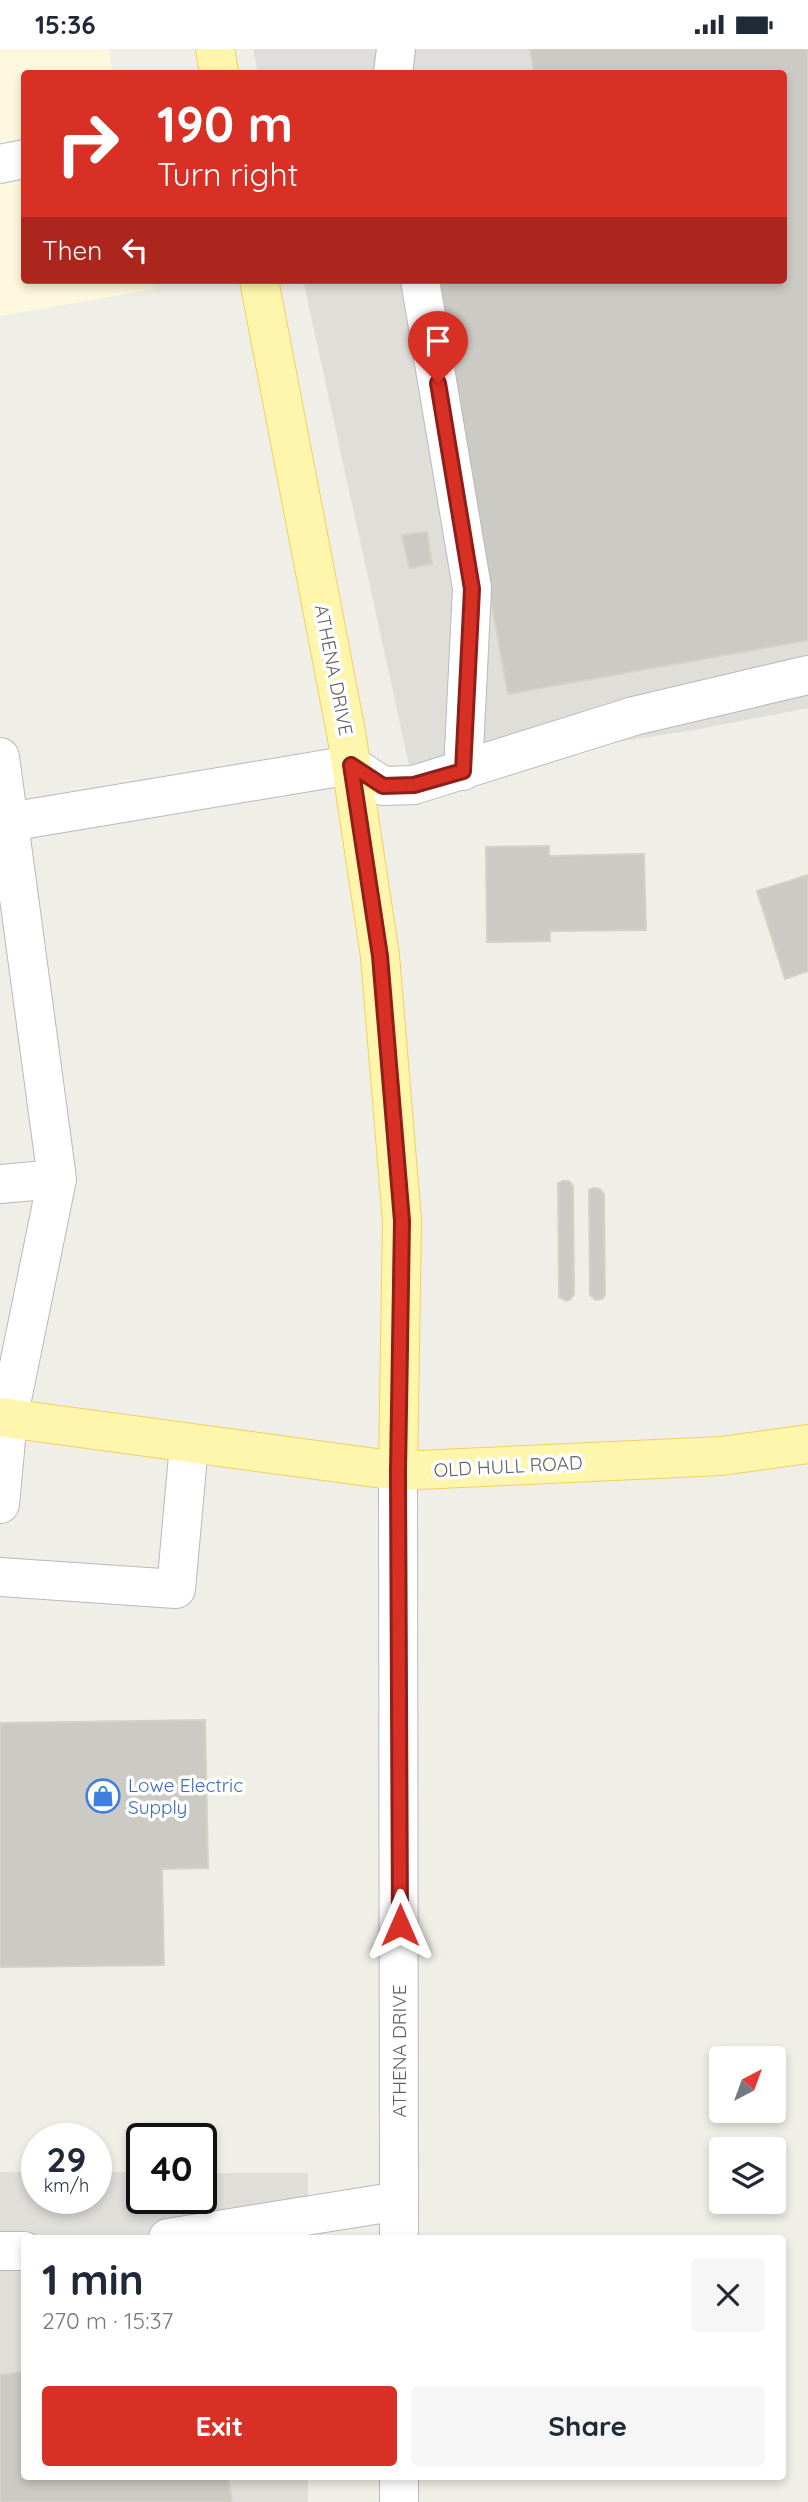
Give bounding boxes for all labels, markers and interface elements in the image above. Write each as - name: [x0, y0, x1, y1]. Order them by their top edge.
- text: 15:36: [35, 8, 96, 41]
- text: 190 m: [157, 93, 293, 154]
- icon: right: [42, 98, 133, 189]
- text: Turn right: [157, 154, 298, 194]
- icon: left: [116, 231, 154, 269]
- text: Then: [42, 234, 102, 267]
- pin: [408, 311, 468, 383]
- icon: arrive: [419, 322, 457, 360]
- street label: ATHENA DRIVE: [310, 602, 358, 738]
- street label: OLD HULL ROAD: [433, 1450, 583, 1482]
- place label: Lowe Electric Supply: [128, 1773, 243, 1819]
- shop icon: Lowe Electric Supply: [84, 1777, 122, 1815]
- position arrow: [363, 1888, 437, 1962]
- street label: ATHENA DRIVE: [387, 1984, 411, 2118]
- north arrow: [709, 2046, 786, 2123]
- map controls: [709, 2046, 786, 2214]
- speed limit sign: 40: [126, 2123, 217, 2214]
- text: 29: [47, 2137, 86, 2181]
- button: layers: [709, 2137, 786, 2214]
- text: km/h: [44, 2174, 89, 2197]
- text: 1 min: [42, 2253, 144, 2306]
- button: close: [691, 2258, 765, 2332]
- text: 270 m · 15:37: [42, 2306, 173, 2335]
- button: Exit: [42, 2386, 397, 2466]
- button: Share: [411, 2386, 765, 2466]

